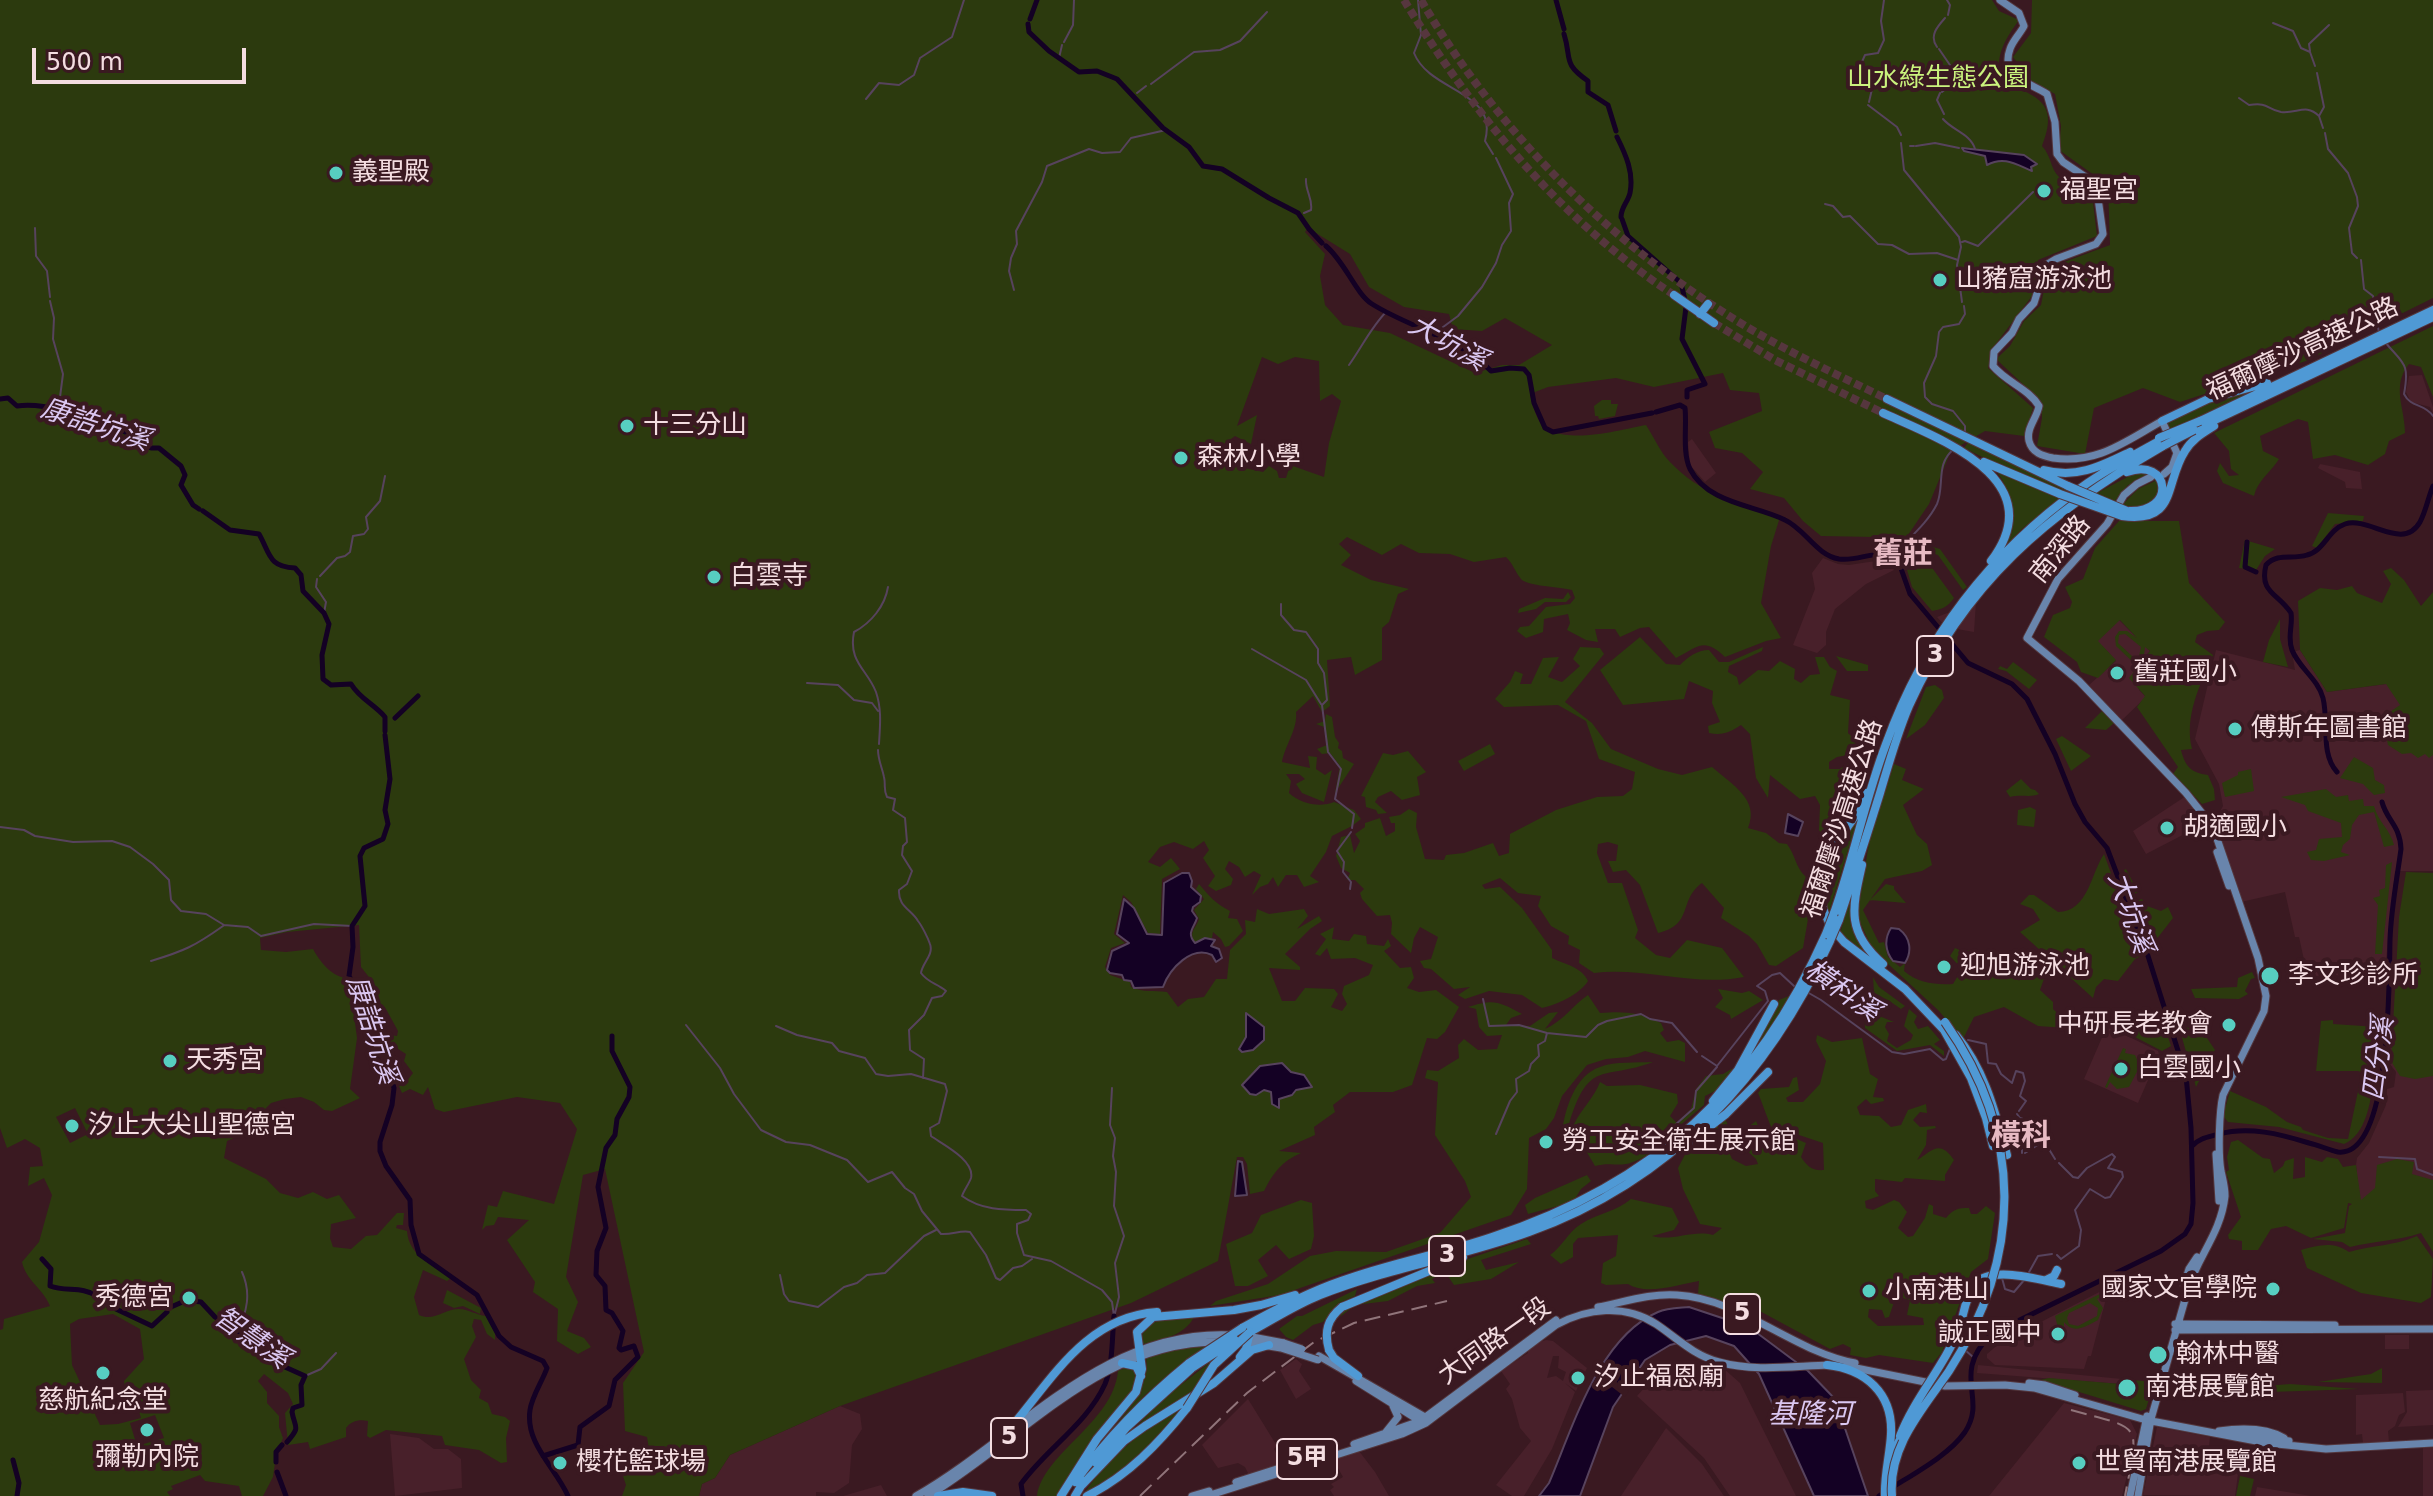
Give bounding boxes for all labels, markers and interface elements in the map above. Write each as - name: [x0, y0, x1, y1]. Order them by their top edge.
- scale bar: [36, 32, 250, 82]
- text: 500 m: [46, 48, 123, 76]
- park label: 山水綠生態公園: [1847, 63, 2029, 95]
- place label: 義聖殿: [352, 157, 430, 189]
- marker: 義聖殿: [327, 164, 345, 182]
- place label: 福聖宮: [2060, 175, 2138, 207]
- marker: 福聖宮: [2035, 182, 2053, 200]
- place label: 山豬窟游泳池: [1956, 264, 2112, 296]
- marker: 山豬窟游泳池: [1931, 271, 1949, 289]
- street label: 福爾摩沙高速公路: [2202, 292, 2404, 408]
- water label: 大坑溪: [1402, 309, 1492, 379]
- water label: 康誥坑溪: [37, 393, 153, 459]
- place label: 十三分山: [643, 410, 747, 442]
- marker: 十三分山: [618, 417, 636, 435]
- place label: 森林小學: [1197, 442, 1301, 474]
- marker: 森林小學: [1172, 449, 1190, 467]
- street label: 南深路: [2024, 510, 2098, 590]
- district label: 舊莊: [1873, 537, 1933, 573]
- place label: 白雲寺: [730, 561, 808, 593]
- marker: 白雲寺: [705, 568, 723, 586]
- road number: 3: [1917, 636, 1953, 676]
- place label: 舊莊國小: [2133, 657, 2237, 689]
- marker: 舊莊國小: [2108, 664, 2126, 682]
- place label: 傅斯年圖書館: [2251, 713, 2407, 745]
- street label: 福爾摩沙高速公路: [1796, 715, 1890, 923]
- marker: 傅斯年圖書館: [2226, 720, 2244, 738]
- place label: 胡適國小: [2183, 812, 2287, 844]
- marker: 胡適國小: [2158, 819, 2176, 837]
- water label: 大坑溪: [2099, 868, 2159, 958]
- place label: 迎旭游泳池: [1960, 951, 2090, 983]
- water label: 橫科溪: [1798, 954, 1886, 1030]
- marker: 迎旭游泳池: [1935, 958, 1953, 976]
- place label: 李文珍診所: [2288, 960, 2418, 992]
- marker: 李文珍診所: [2259, 965, 2281, 987]
- water label: 康誥坑溪: [338, 972, 404, 1088]
- place label: 中研長老教會: [2057, 1009, 2213, 1041]
- water label: 四分溪: [2358, 1015, 2402, 1103]
- marker: 中研長老教會: [2220, 1016, 2238, 1034]
- place label: 天秀宮: [186, 1045, 264, 1077]
- marker: 天秀宮: [161, 1052, 179, 1070]
- place label: 白雲國小: [2137, 1053, 2241, 1085]
- marker: 白雲國小: [2112, 1060, 2130, 1078]
- place label: 汐止大尖山聖德宮: [88, 1110, 296, 1142]
- marker: 汐止大尖山聖德宮: [63, 1117, 81, 1135]
- district label: 橫科: [1991, 1119, 2051, 1155]
- place label: 勞工安全衛生展示館: [1562, 1126, 1796, 1158]
- marker: 勞工安全衛生展示館: [1537, 1133, 1555, 1151]
- road number: 3: [1429, 1236, 1465, 1276]
- place label: 國家文官學院: [2101, 1273, 2257, 1305]
- place label: 小南港山: [1885, 1275, 1989, 1307]
- marker: 國家文官學院: [2264, 1280, 2282, 1298]
- place label: 秀德宮: [95, 1282, 173, 1314]
- marker: 小南港山: [1860, 1282, 1878, 1300]
- marker: 秀德宮: [180, 1289, 198, 1307]
- street label: 大同路一段: [1433, 1292, 1557, 1392]
- road number: 5: [1724, 1294, 1760, 1334]
- water label: 智慧溪: [207, 1301, 295, 1377]
- place label: 誠正國中: [1938, 1318, 2042, 1350]
- marker: 誠正國中: [2049, 1325, 2067, 1343]
- place label: 翰林中醫: [2176, 1339, 2280, 1371]
- marker: 翰林中醫: [2147, 1344, 2169, 1366]
- place label: 汐止福恩廟: [1594, 1362, 1724, 1394]
- marker: 慈航紀念堂: [94, 1364, 112, 1382]
- marker: 汐止福恩廟: [1569, 1369, 1587, 1387]
- place label: 南港展覽館: [2145, 1372, 2275, 1404]
- marker: 南港展覽館: [2116, 1377, 2138, 1399]
- place label: 慈航紀念堂: [38, 1385, 168, 1417]
- water label: 基隆河: [1768, 1399, 1852, 1433]
- road number: 5: [991, 1418, 1027, 1458]
- marker: 彌勒內院: [138, 1421, 156, 1439]
- road number: 5甲: [1277, 1439, 1337, 1479]
- place label: 彌勒內院: [95, 1442, 199, 1474]
- place label: 櫻花籃球場: [576, 1447, 706, 1479]
- place label: 世貿南港展覽館: [2095, 1447, 2277, 1479]
- marker: 櫻花籃球場: [551, 1454, 569, 1472]
- marker: 世貿南港展覽館: [2070, 1454, 2088, 1472]

